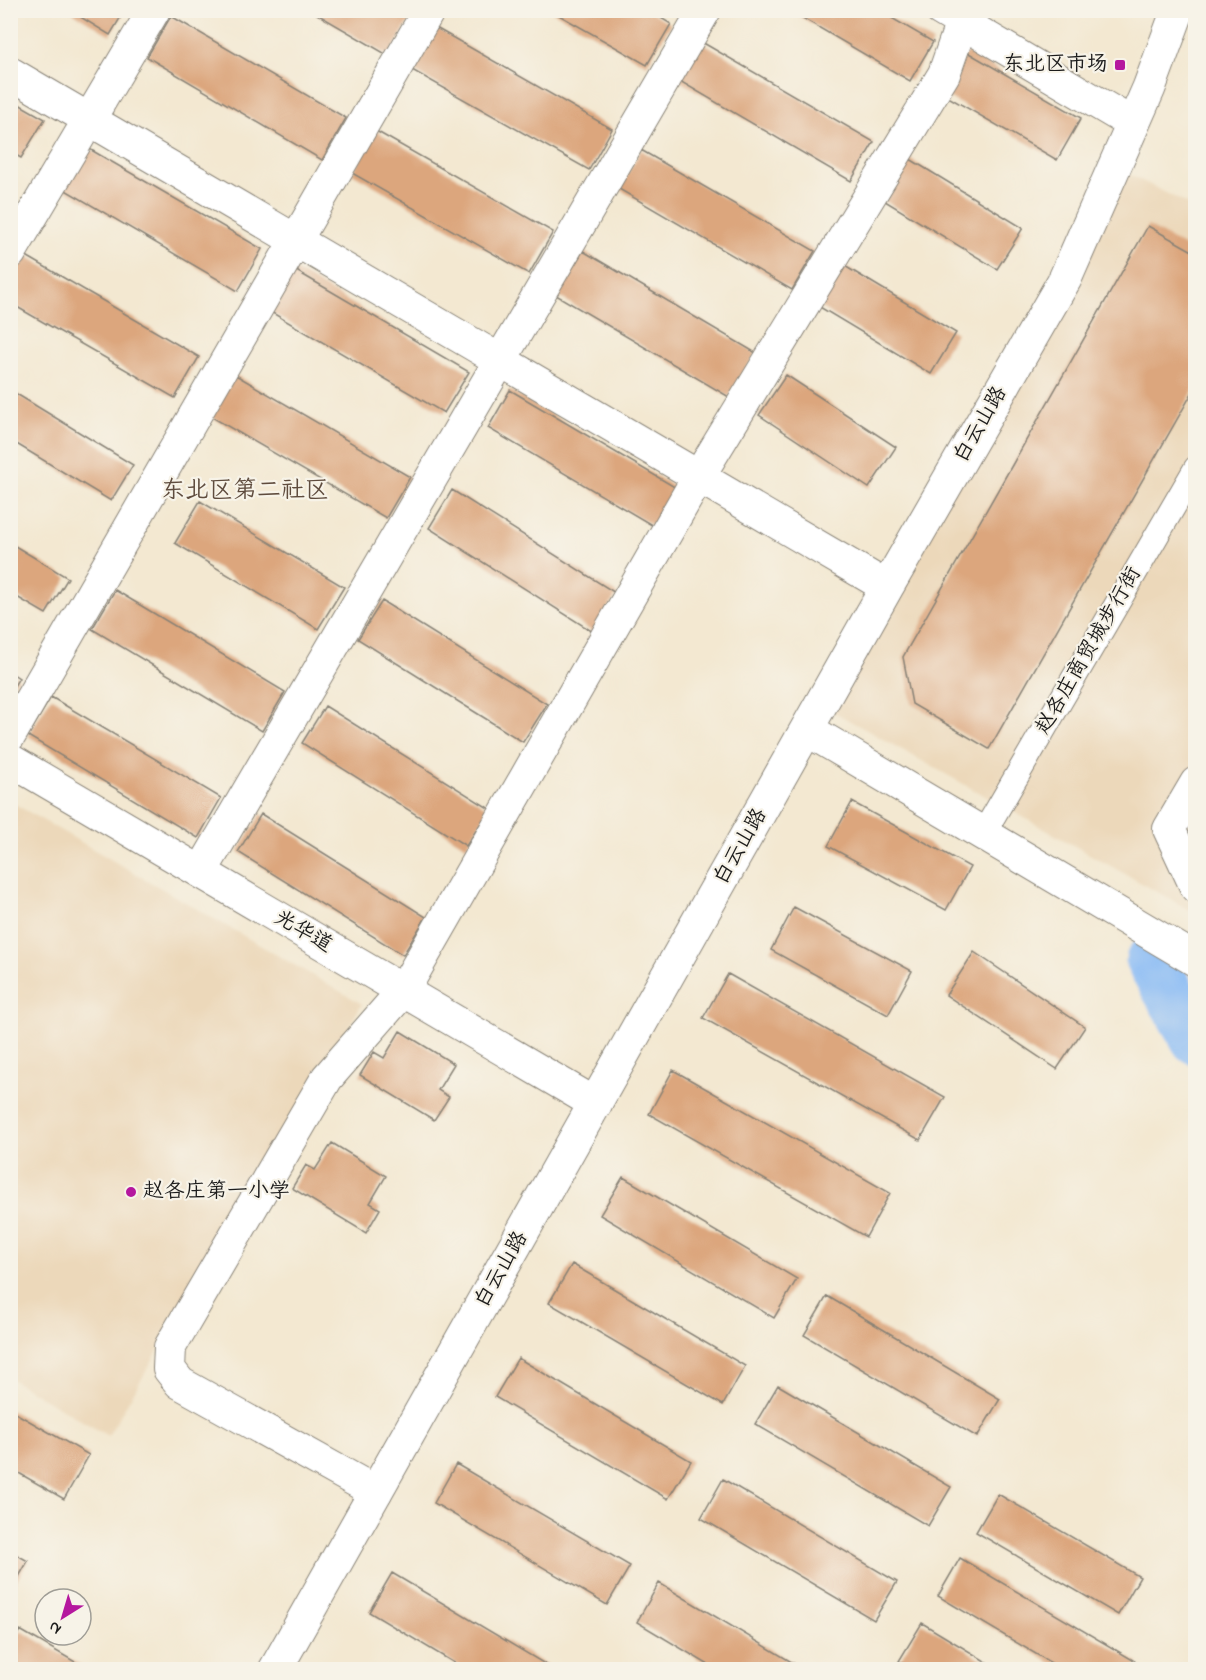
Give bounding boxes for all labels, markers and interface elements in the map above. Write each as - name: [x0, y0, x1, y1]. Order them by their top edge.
- place label: 东北区市场: [1003, 50, 1108, 80]
- marker: 东北区市场: [1113, 58, 1127, 72]
- street label: 白云山路: [947, 381, 1015, 469]
- district label: 东北区第二社区: [161, 474, 329, 509]
- street label: 赵各庄商贸城步行街: [1029, 562, 1149, 740]
- street label: 白云山路: [707, 803, 775, 891]
- street label: 光华道: [268, 903, 338, 961]
- place label: 赵各庄第一小学: [143, 1177, 290, 1207]
- marker: 赵各庄第一小学: [124, 1185, 138, 1199]
- street label: 白云山路: [468, 1226, 536, 1314]
- north arrow: [33, 1587, 93, 1647]
- text: N: [43, 1614, 67, 1640]

